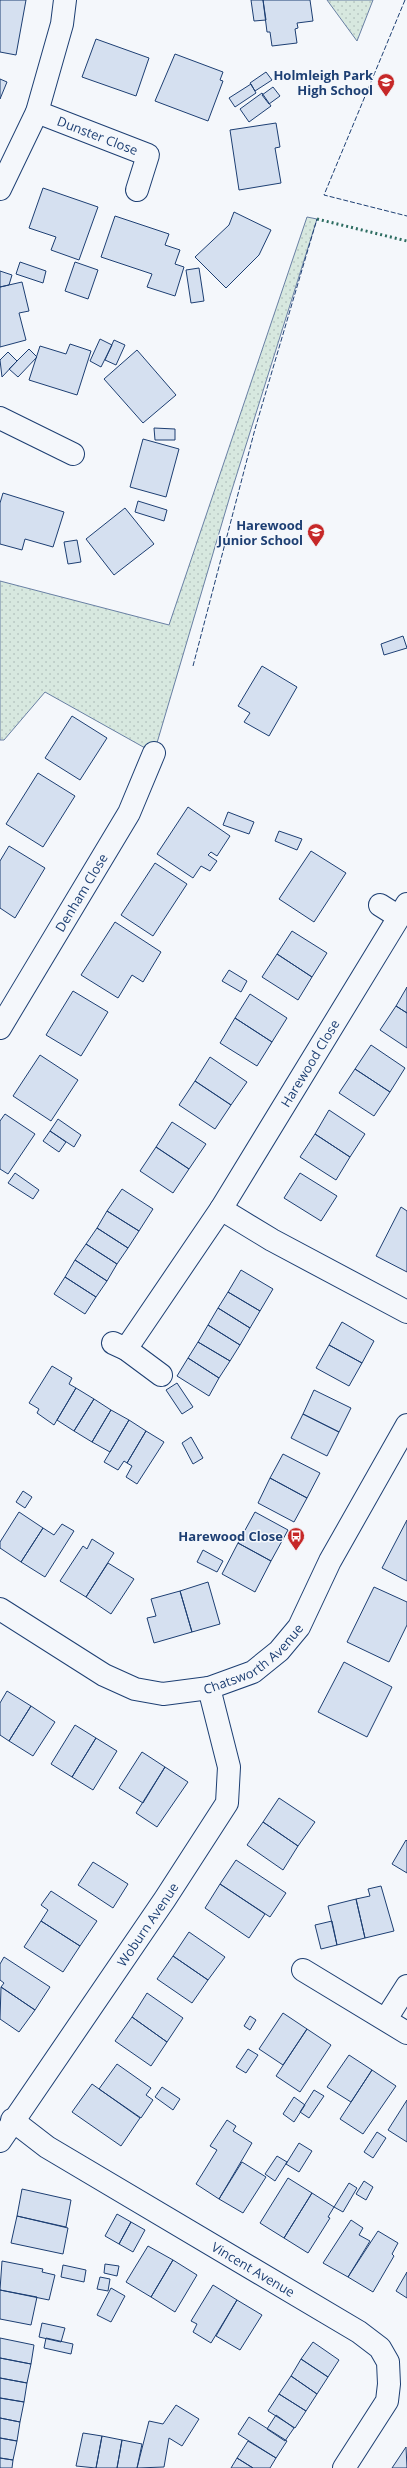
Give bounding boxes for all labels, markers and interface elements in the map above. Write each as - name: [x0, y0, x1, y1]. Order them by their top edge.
- place label: Holmleigh Park High School: [273, 66, 374, 99]
- school or university icon: Holmleigh Park High School: [376, 72, 396, 97]
- street label: Dunster Close: [55, 112, 141, 159]
- place label: Harewood Junior School: [217, 516, 303, 549]
- school or university icon: Harewood Junior School: [306, 522, 326, 547]
- street label: Denham Close: [51, 850, 112, 935]
- street label: Harewood Close: [276, 1016, 343, 1110]
- bus stop icon: Harewood Close: [286, 1526, 306, 1551]
- place label: Harewood Close: [178, 1527, 283, 1545]
- street label: Chatsworth Avenue: [202, 1620, 307, 1698]
- street label: Woburn Avenue: [113, 1879, 182, 1970]
- street label: Vincent Avenue: [208, 2238, 298, 2301]

